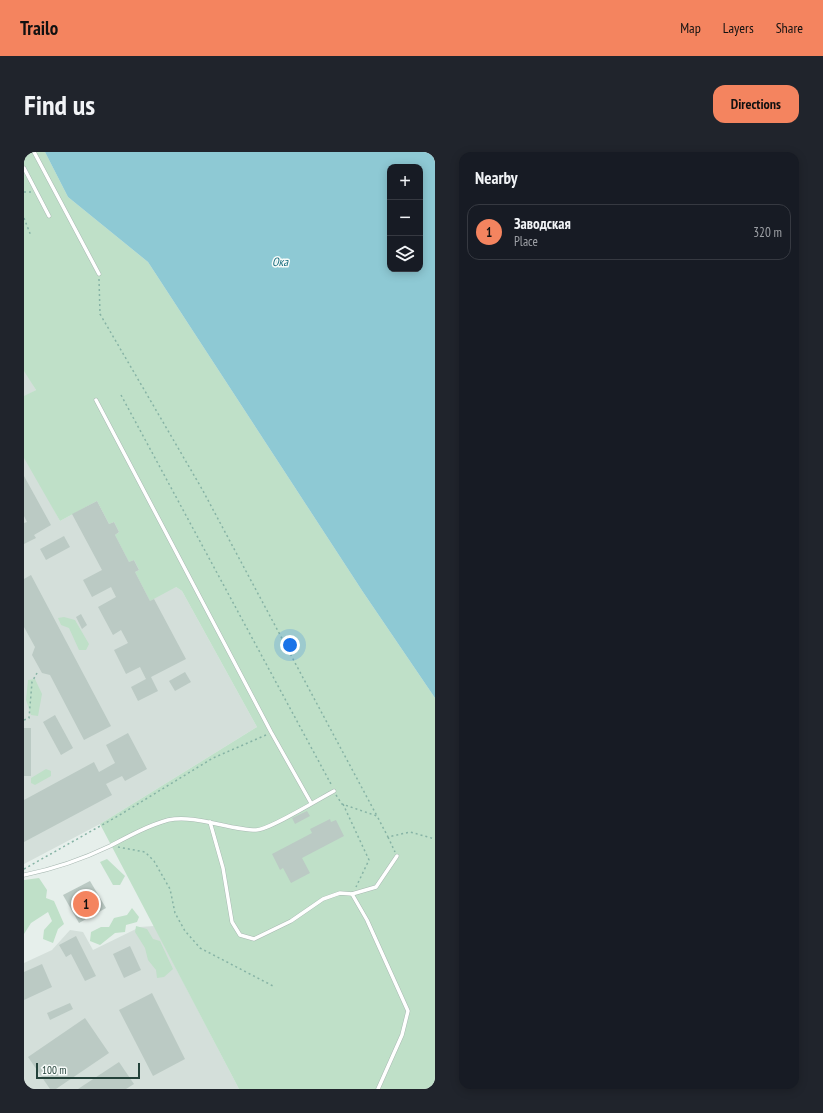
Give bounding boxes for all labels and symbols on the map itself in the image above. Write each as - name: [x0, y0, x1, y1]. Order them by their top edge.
- water label: Ока: [272, 254, 289, 269]
- your location: [280, 635, 300, 655]
- pin: 1: [73, 889, 99, 919]
- scale bar: [36, 1061, 140, 1080]

